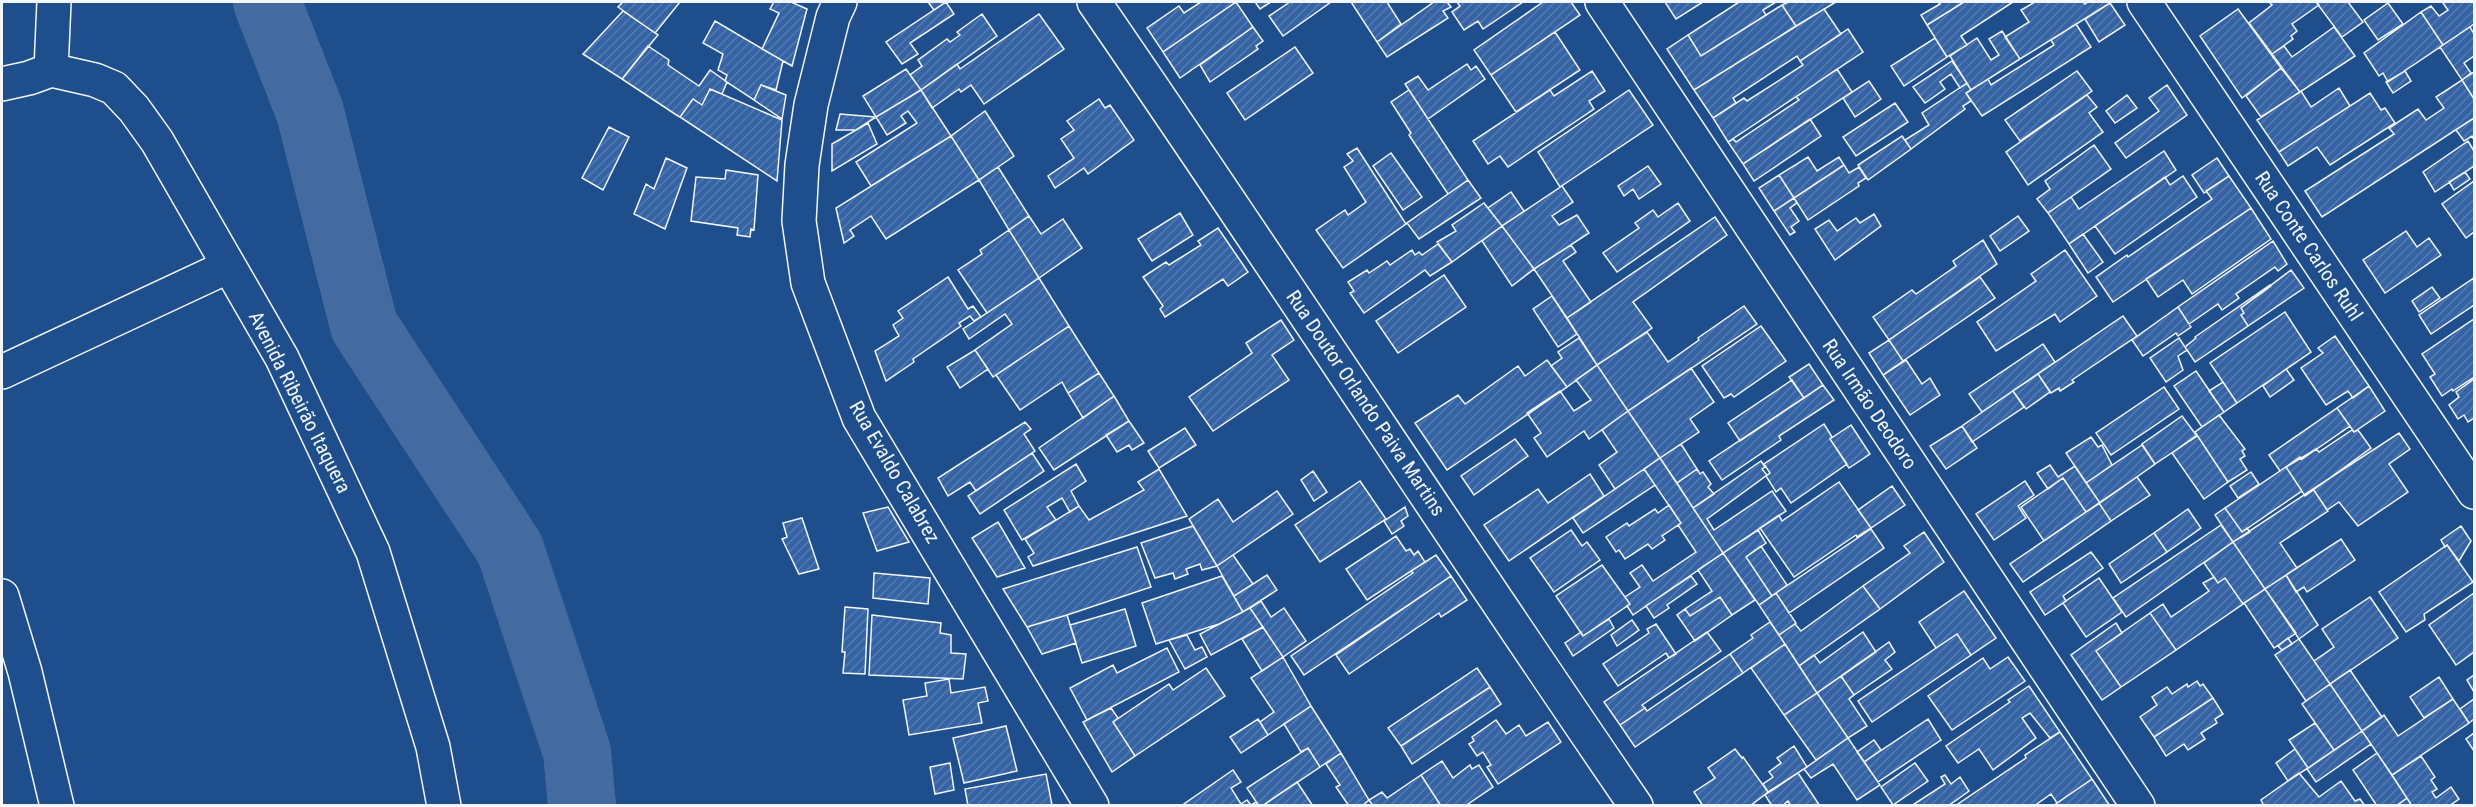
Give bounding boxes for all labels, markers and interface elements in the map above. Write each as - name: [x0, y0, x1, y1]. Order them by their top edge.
- street label: Rua Conte Carlos Ruhl: [2250, 167, 2368, 325]
- street label: Rua Doutor Orlando Paiva Martins: [1281, 286, 1451, 520]
- street label: Avenida Ribeirão Itaquera: [244, 307, 356, 497]
- street label: Rua Irmão Deodoro: [1818, 334, 1922, 474]
- street label: Rua Evaldo Calabrez: [845, 397, 945, 547]

